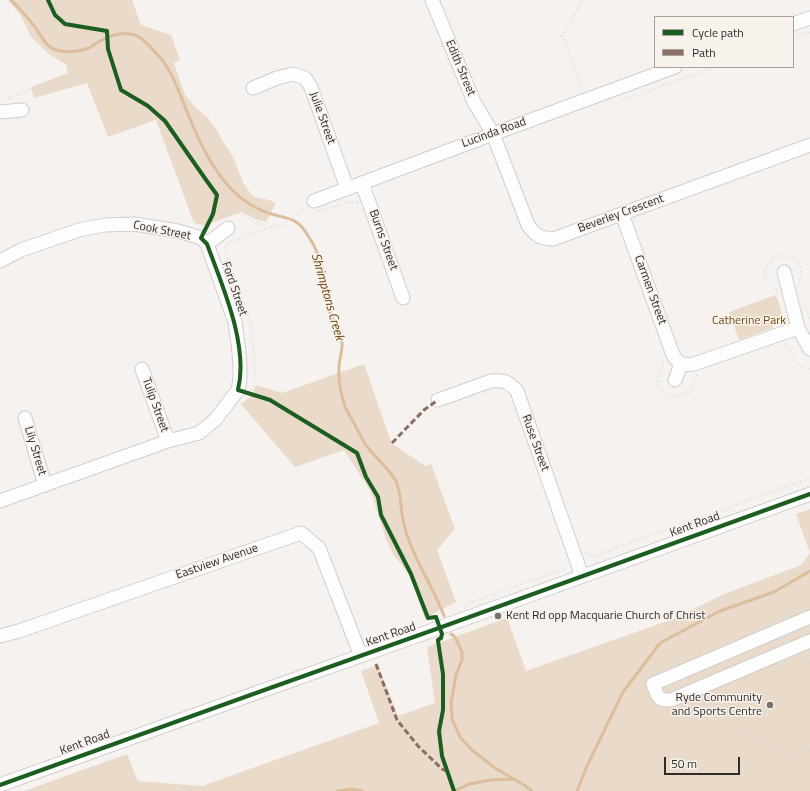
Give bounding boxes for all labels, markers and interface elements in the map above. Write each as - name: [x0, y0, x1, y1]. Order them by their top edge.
- legend: [654, 16, 794, 68]
- text: Cycle path: [692, 23, 744, 42]
- street label: Edith Street: [442, 38, 478, 98]
- text: Path: [692, 43, 716, 62]
- street label: Julie Street: [306, 90, 338, 146]
- street label: Lucinda Road: [460, 115, 528, 151]
- street label: Beverley Crescent: [576, 192, 666, 236]
- street label: Burns Street: [365, 208, 401, 272]
- street label: Cook Street: [132, 218, 192, 244]
- water label: Shrimptons Creek: [307, 252, 347, 342]
- street label: Carmen Street: [631, 253, 669, 327]
- street label: Ford Street: [218, 260, 250, 318]
- park label: Catherine Park: [712, 314, 786, 328]
- street label: Tulip Street: [138, 376, 172, 434]
- street label: Ruse Street: [518, 413, 552, 473]
- street label: Lily Street: [21, 425, 49, 477]
- street label: Kent Road: [668, 509, 722, 541]
- street label: Eastview Avenue: [174, 541, 260, 583]
- place label: Kent Rd opp Macquarie Church of Christ: [506, 609, 705, 623]
- marker: Kent Rd opp Macquarie Church of Christ: [493, 611, 503, 621]
- street label: Kent Road: [364, 620, 418, 650]
- place label: Ryde Community and Sports Centre: [672, 691, 762, 719]
- marker: Ryde Community and Sports Centre: [765, 700, 775, 710]
- street label: Kent Road: [58, 727, 112, 759]
- scale bar: [666, 749, 742, 775]
- text: 50 m: [671, 754, 697, 773]

